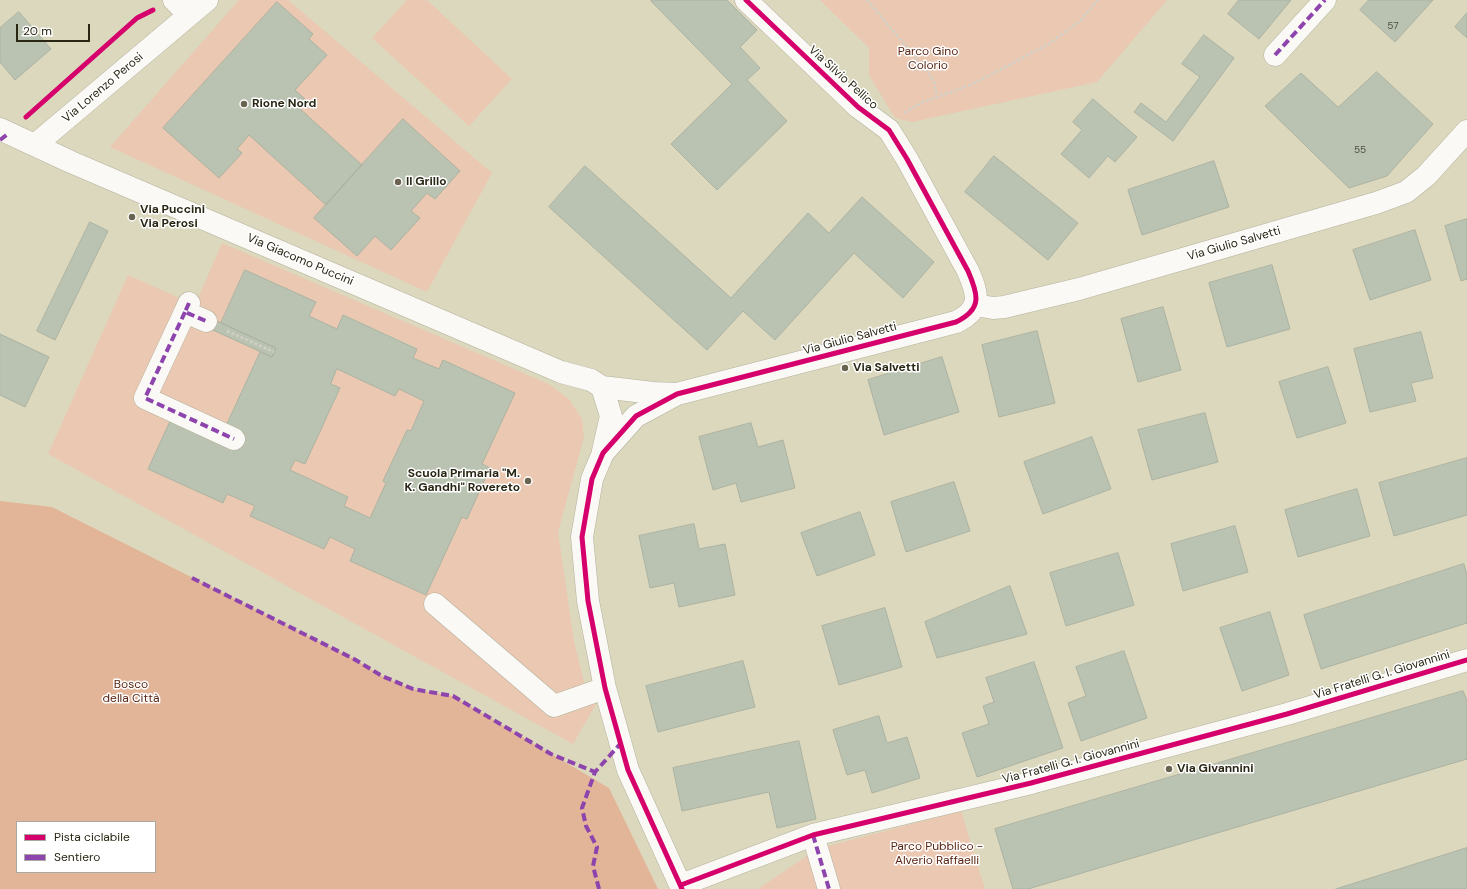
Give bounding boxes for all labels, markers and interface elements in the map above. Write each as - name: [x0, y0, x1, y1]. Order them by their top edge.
- scale bar: [18, 16, 92, 42]
- house number: 57: [1387, 20, 1399, 32]
- text: 20 m: [23, 23, 52, 39]
- street label: Via Silvio Pellico: [805, 43, 881, 113]
- park label: Parco Gino Colorio: [898, 45, 958, 73]
- street label: Via Lorenzo Perosi: [60, 50, 146, 126]
- place label: Rione Nord: [252, 97, 316, 111]
- marker: Rione Nord: [239, 99, 249, 109]
- house number: 55: [1354, 144, 1366, 156]
- place label: Il Grillo: [406, 175, 447, 189]
- marker: Il Grillo: [393, 177, 403, 187]
- place label: Via Puccini Via Perosi: [140, 203, 205, 231]
- marker: Via Puccini Via Perosi: [127, 212, 137, 222]
- street label: Via Giulio Salvetti: [1186, 224, 1282, 264]
- street label: Via Giacomo Puccini: [245, 231, 355, 289]
- street label: Via Giulio Salvetti: [802, 320, 898, 358]
- place label: Via Salvetti: [853, 361, 919, 375]
- marker: Via Salvetti: [840, 363, 850, 373]
- place label: Scuola Primaria "M. K. Gandhi" Rovereto: [404, 467, 520, 495]
- marker: Scuola Primaria "M. K. Gandhi" Rovereto: [523, 476, 533, 486]
- street label: Via Fratelli G. I. Giovannini: [1312, 647, 1452, 703]
- park label: Bosco della Città: [103, 678, 159, 706]
- street label: Via Fratelli G. I. Giovannini: [1001, 737, 1141, 787]
- place label: Via Givannini: [1177, 762, 1253, 776]
- marker: Via Givannini: [1164, 764, 1174, 774]
- legend: [16, 821, 156, 873]
- text: Pista ciclabile: [54, 829, 130, 845]
- park label: Parco Pubblico - Alverio Raffaelli: [891, 840, 983, 868]
- text: Sentiero: [54, 849, 100, 865]

